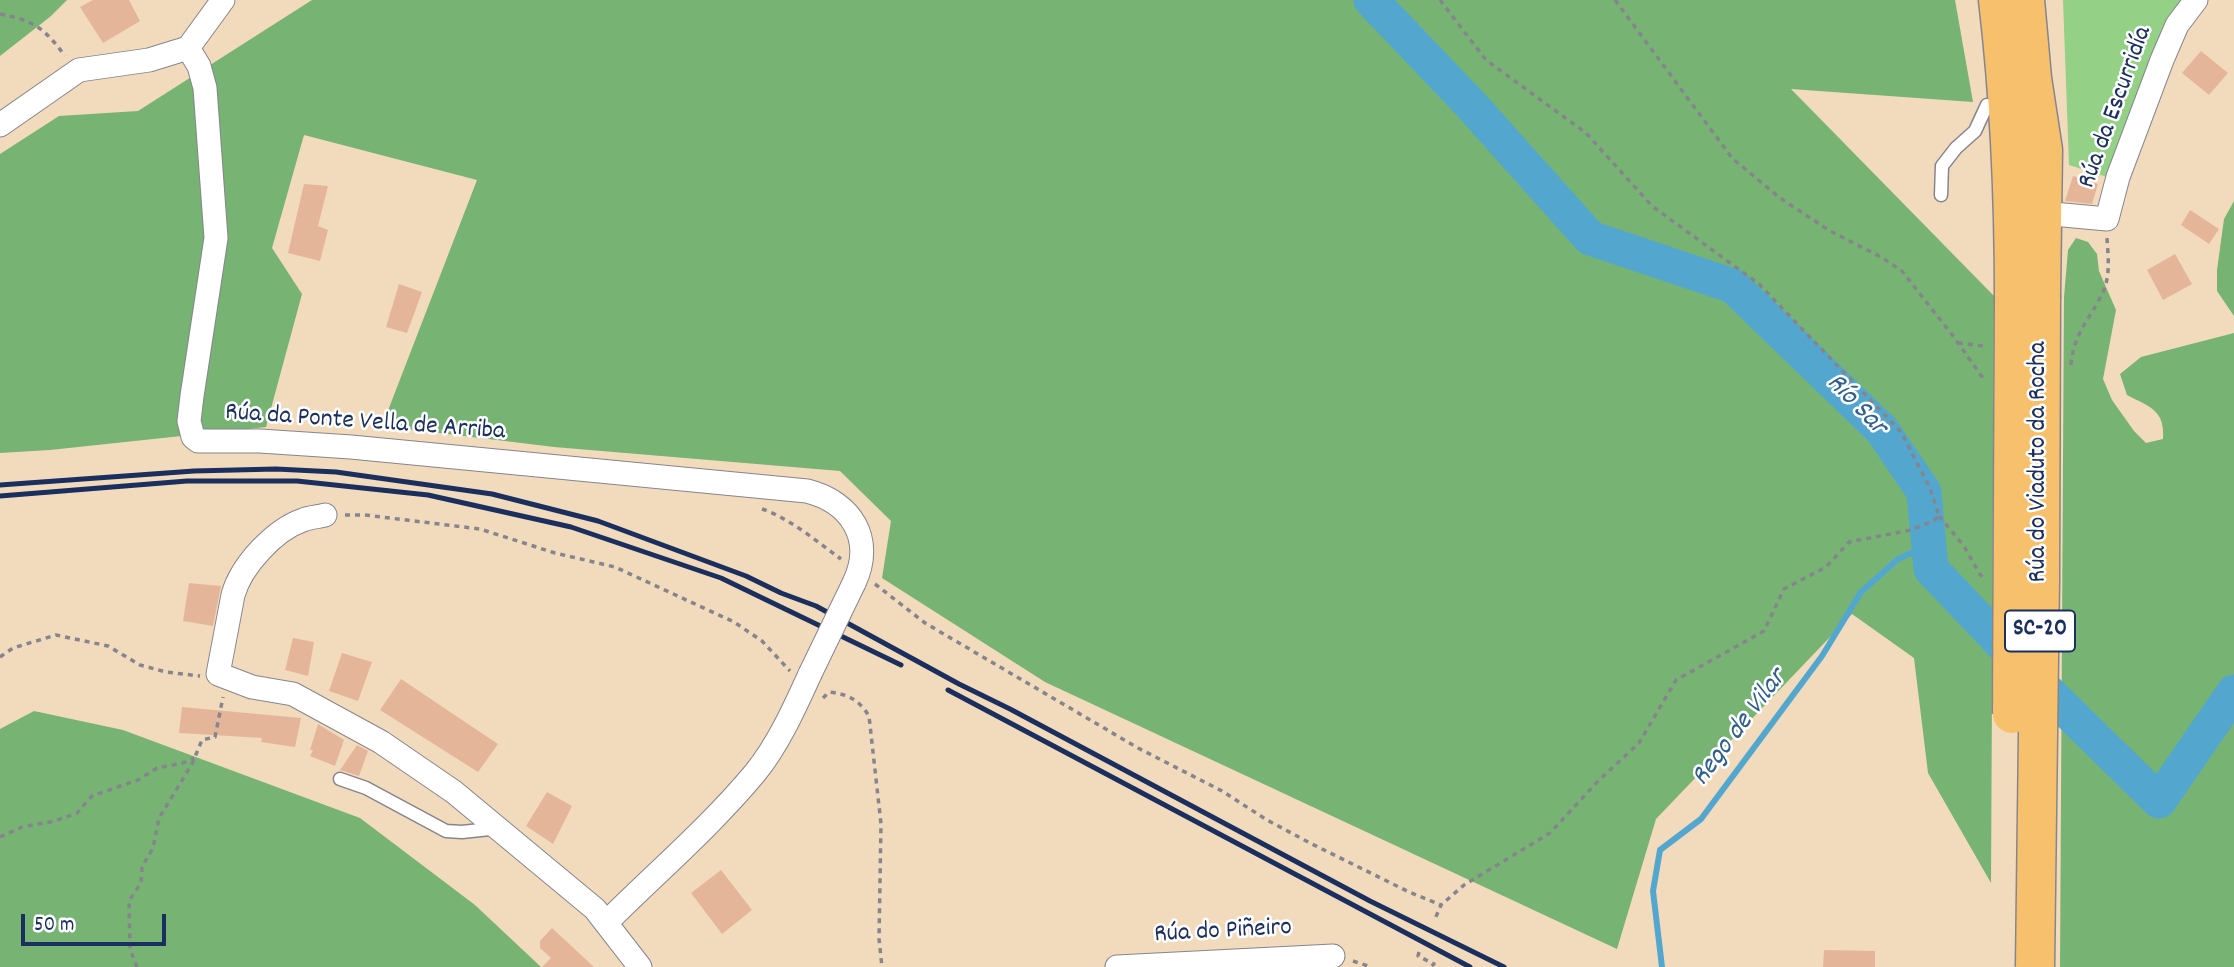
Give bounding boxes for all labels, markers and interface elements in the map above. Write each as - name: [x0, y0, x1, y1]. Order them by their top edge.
- street label: Rúa da Escurridía: [2073, 23, 2161, 193]
- street label: Rúa do Viaduto da Rocha: [2024, 342, 2056, 582]
- water label: Río Sar: [1817, 368, 1893, 444]
- street label: Rúa da Ponte Vella de Arriba: [224, 399, 506, 449]
- road number: SC-20: [2005, 610, 2075, 652]
- water label: Rego de Vilar: [1686, 664, 1796, 794]
- scale bar: [24, 900, 170, 944]
- text: 50 m: [34, 911, 74, 941]
- street label: Rúa do Piñeiro: [1153, 914, 1293, 952]

